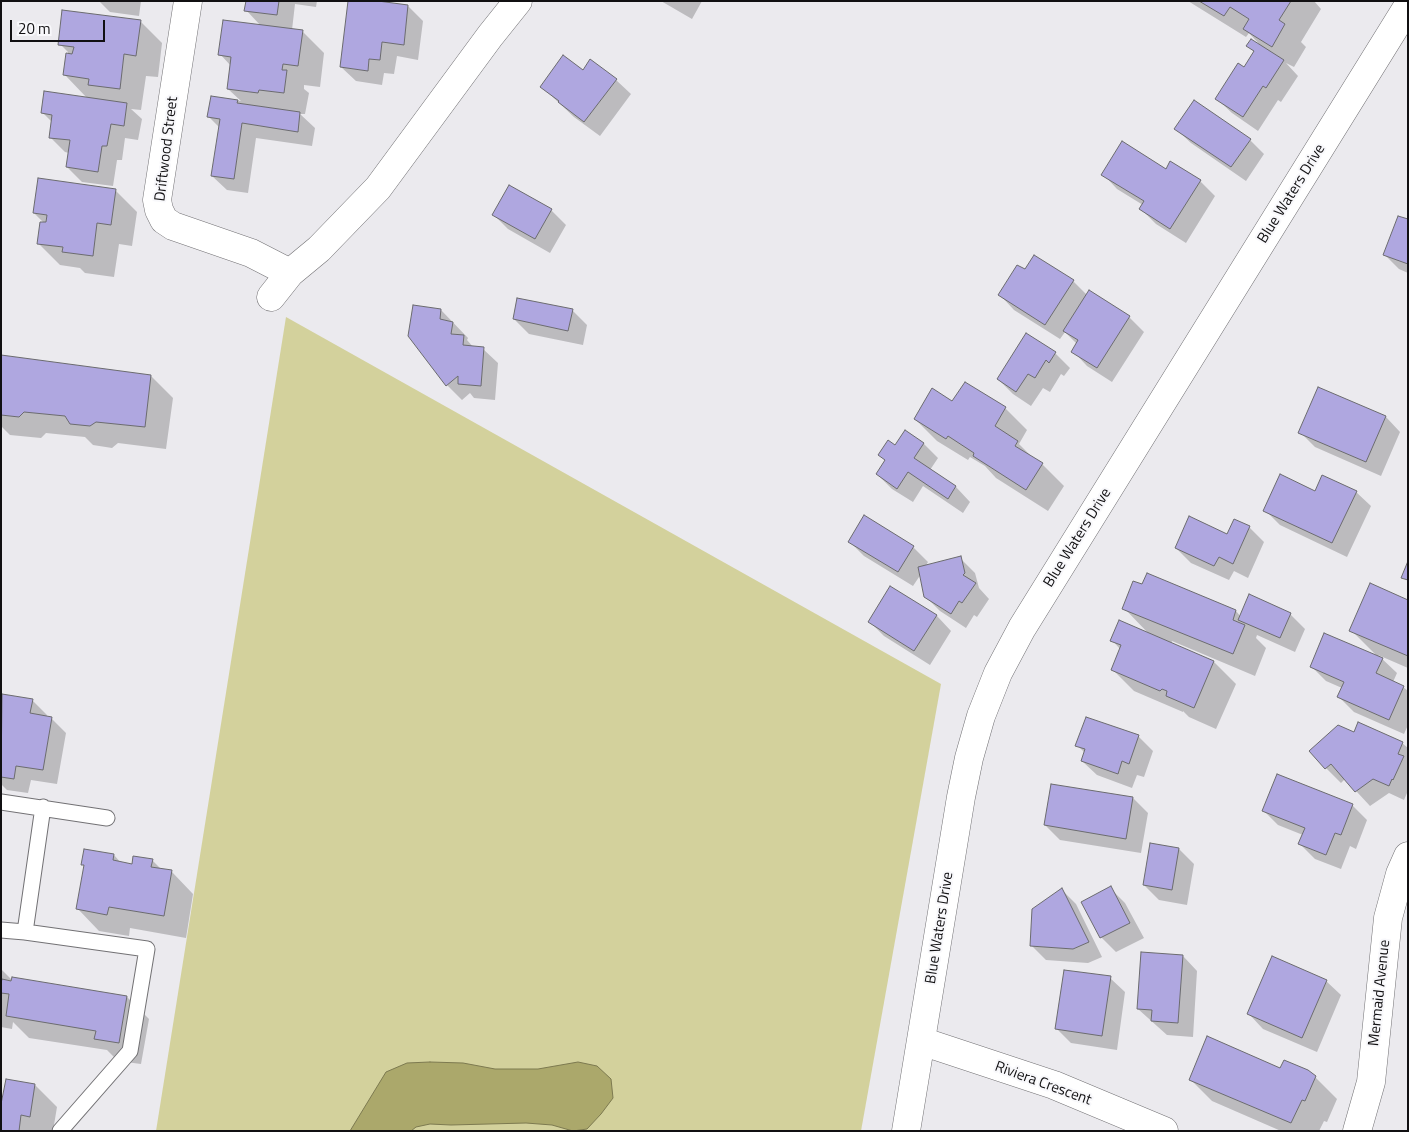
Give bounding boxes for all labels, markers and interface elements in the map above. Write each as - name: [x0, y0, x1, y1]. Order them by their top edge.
- scale bar: [12, 10, 108, 42]
- text: 20 m: [18, 17, 51, 40]
- street label: Driftwood Street: [152, 96, 182, 202]
- street label: Blue Waters Drive: [1254, 141, 1330, 247]
- street label: Blue Waters Drive: [1040, 485, 1116, 591]
- street label: Blue Waters Drive: [922, 871, 958, 985]
- street label: Mermaid Avenue: [1365, 939, 1395, 1047]
- street label: Riviera Crescent: [992, 1058, 1094, 1110]

